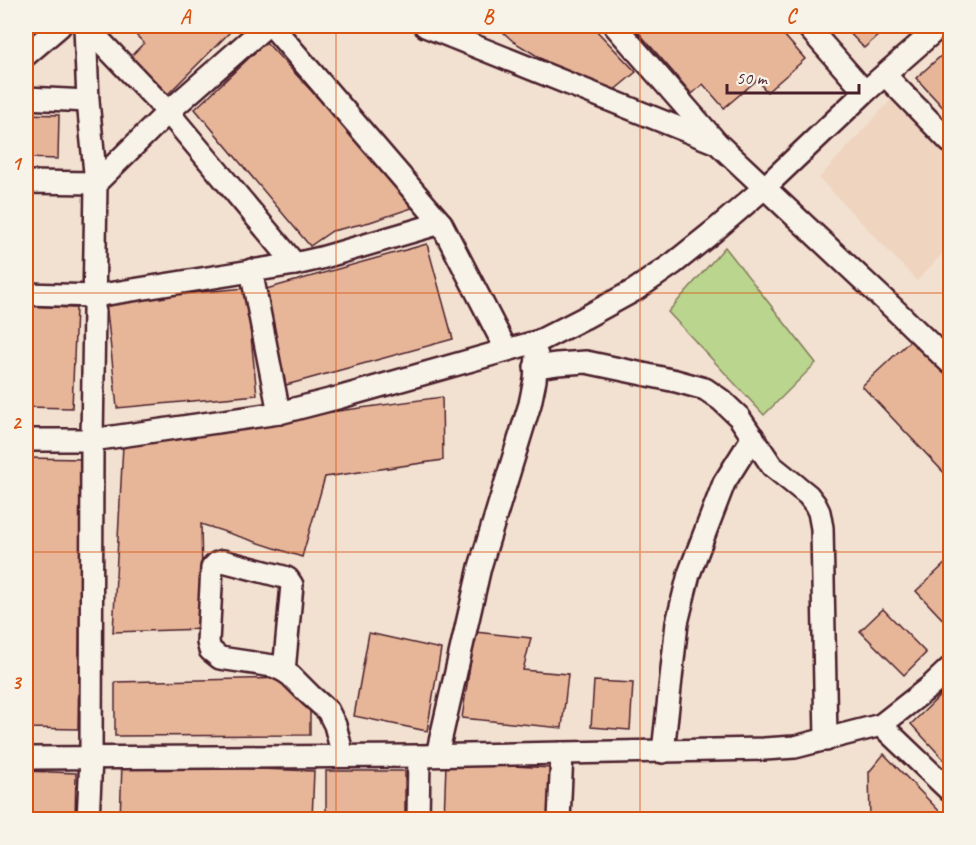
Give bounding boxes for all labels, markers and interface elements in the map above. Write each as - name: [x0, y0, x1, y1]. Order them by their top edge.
- text: A: [180, 4, 192, 29]
- text: B: [483, 4, 495, 29]
- text: C: [786, 4, 798, 29]
- scale bar: [727, 57, 859, 95]
- text: 50 m: [736, 67, 769, 89]
- text: 1: [12, 151, 23, 176]
- text: 2: [12, 410, 23, 435]
- text: 3: [12, 670, 23, 695]

